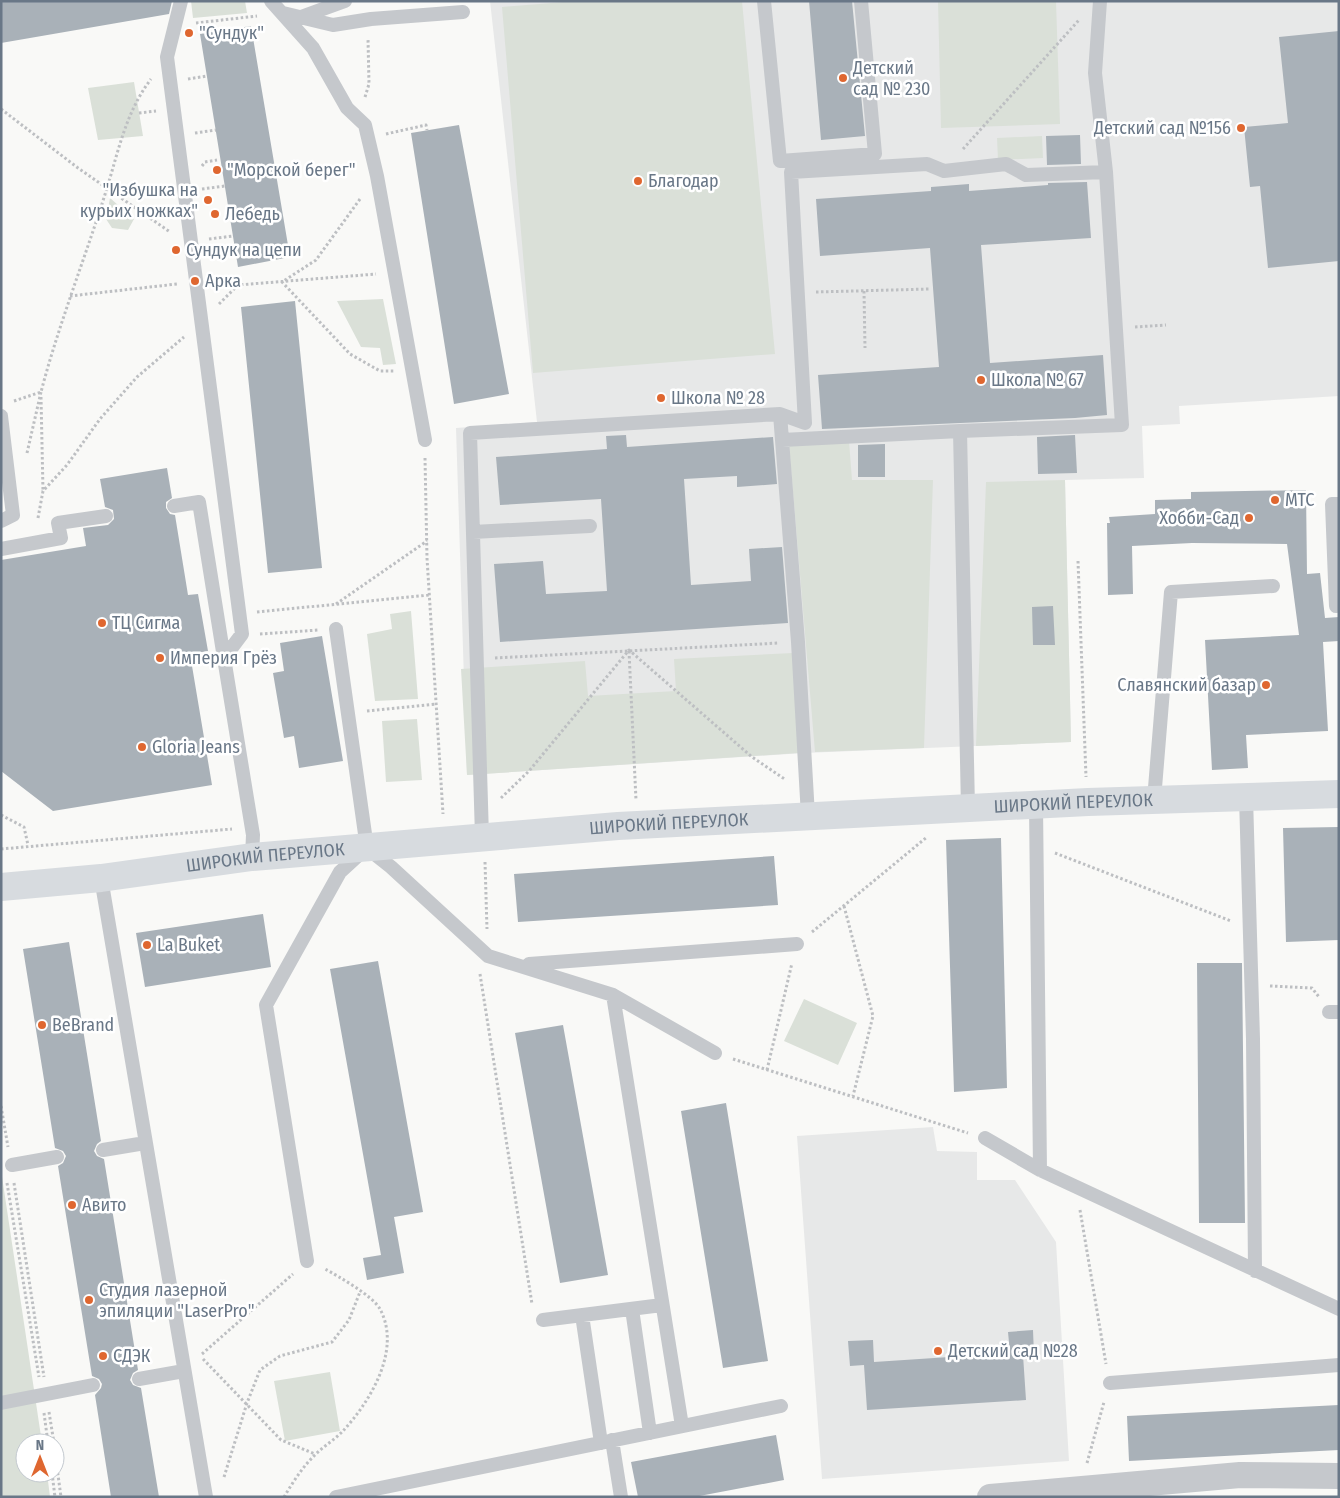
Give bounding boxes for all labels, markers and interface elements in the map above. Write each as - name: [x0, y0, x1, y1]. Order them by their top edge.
- place label: "Сундук": [199, 22, 264, 44]
- marker: "Сундук": [183, 27, 195, 39]
- place label: Детский сад № 230: [852, 57, 930, 100]
- marker: Детский сад № 230: [837, 72, 849, 84]
- place label: Детский сад №156: [1093, 117, 1231, 139]
- marker: Детский сад №156: [1235, 122, 1247, 134]
- place label: "Морской берег": [227, 159, 356, 181]
- marker: "Морской берег": [211, 164, 223, 176]
- place label: Благодар: [648, 170, 719, 192]
- marker: Благодар: [632, 175, 644, 187]
- place label: "Избушка на курьих ножках": [80, 179, 198, 222]
- marker: "Избушка на курьих ножках": [202, 194, 214, 206]
- place label: Лебедь: [225, 203, 280, 225]
- marker: Лебедь: [209, 208, 221, 220]
- place label: Сундук на цепи: [186, 239, 302, 261]
- marker: Сундук на цепи: [170, 244, 182, 256]
- place label: Арка: [205, 270, 241, 292]
- marker: Арка: [189, 275, 201, 287]
- place label: Школа № 67: [991, 369, 1084, 391]
- marker: Школа № 67: [975, 374, 987, 386]
- place label: Школа № 28: [671, 387, 765, 409]
- marker: Школа № 28: [655, 392, 667, 404]
- place label: МТС: [1285, 489, 1314, 511]
- marker: МТС: [1269, 494, 1281, 506]
- place label: Хобби-Сад: [1159, 507, 1239, 529]
- marker: Хобби-Сад: [1243, 512, 1255, 524]
- place label: ТЦ Сигма: [112, 612, 181, 634]
- marker: ТЦ Сигма: [96, 617, 108, 629]
- place label: Империя Грёз: [170, 647, 277, 669]
- marker: Империя Грёз: [154, 652, 166, 664]
- place label: Славянский базар: [1117, 674, 1256, 696]
- marker: Славянский базар: [1260, 679, 1272, 691]
- place label: Gloria Jeans: [152, 736, 240, 758]
- marker: Gloria Jeans: [136, 741, 148, 753]
- street label: ШИРОКИЙ ПЕРЕУЛОК: [993, 789, 1154, 818]
- street label: ШИРОКИЙ ПЕРЕУЛОК: [588, 808, 749, 839]
- street label: ШИРОКИЙ ПЕРЕУЛОК: [185, 838, 346, 877]
- place label: La Buket: [157, 934, 220, 956]
- marker: La Buket: [141, 939, 153, 951]
- place label: BeBrand: [52, 1014, 114, 1036]
- marker: BeBrand: [36, 1019, 48, 1031]
- place label: Авито: [82, 1194, 127, 1216]
- marker: Авито: [66, 1199, 78, 1211]
- place label: Студия лазерной эпиляции "LaserPro": [99, 1279, 254, 1322]
- marker: Студия лазерной эпиляции "LaserPro": [83, 1294, 95, 1306]
- place label: Детский сад №28: [947, 1340, 1078, 1362]
- place label: СДЭК: [113, 1345, 151, 1367]
- marker: Детский сад №28: [932, 1345, 944, 1357]
- marker: СДЭК: [97, 1350, 109, 1362]
- north arrow: [15, 1433, 65, 1483]
- text: N: [36, 1437, 44, 1454]

